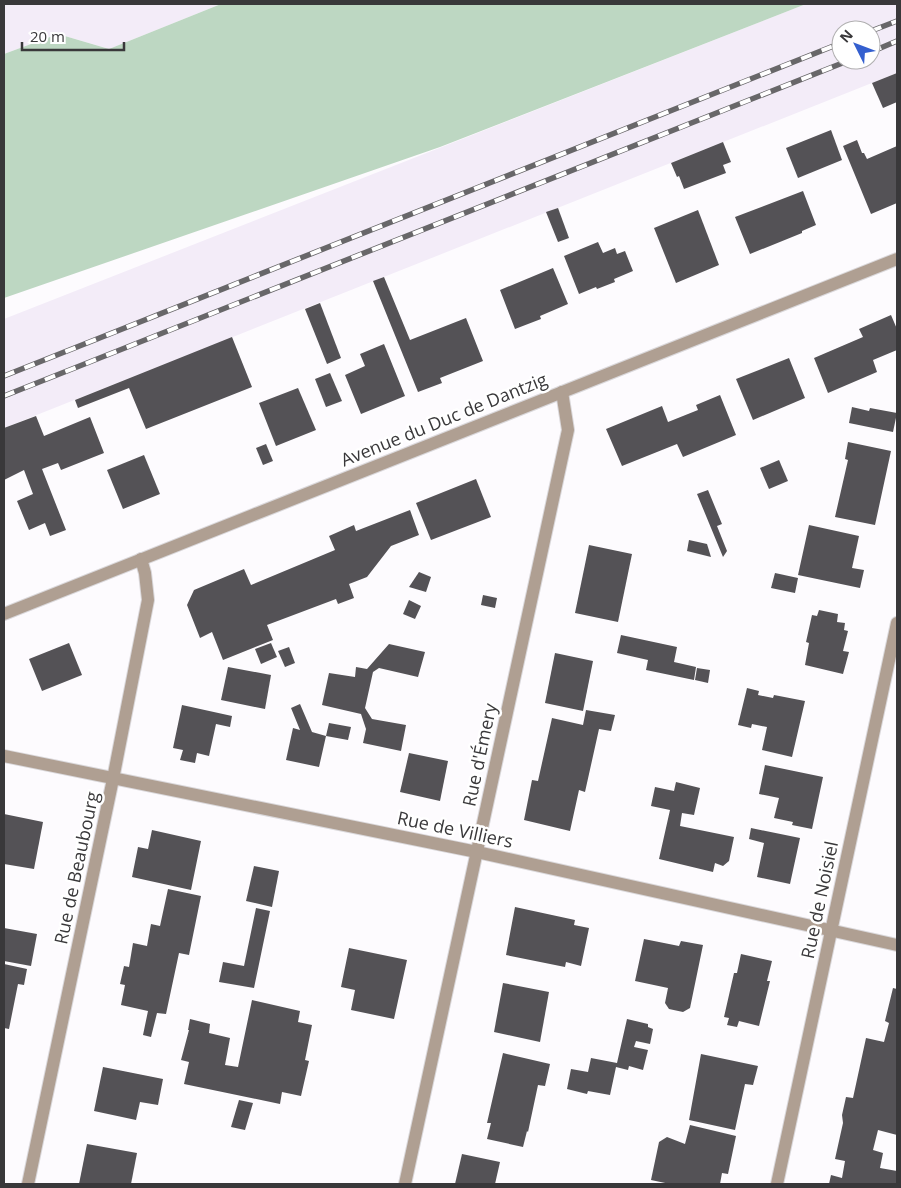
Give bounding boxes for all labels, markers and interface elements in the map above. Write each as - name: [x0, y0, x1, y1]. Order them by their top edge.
- scale bar: [22, 20, 125, 52]
- north arrow: [831, 20, 881, 70]
- text: N: [835, 25, 857, 47]
- text: 20 m: [30, 26, 65, 46]
- street label: Avenue du Duc de Dantzig: [337, 367, 551, 472]
- street label: Rue d'Émery: [456, 700, 502, 809]
- street label: Rue de Beaubourg: [48, 789, 104, 946]
- street label: Rue de Villiers: [395, 805, 515, 853]
- street label: Rue de Noisiel: [795, 839, 843, 961]

